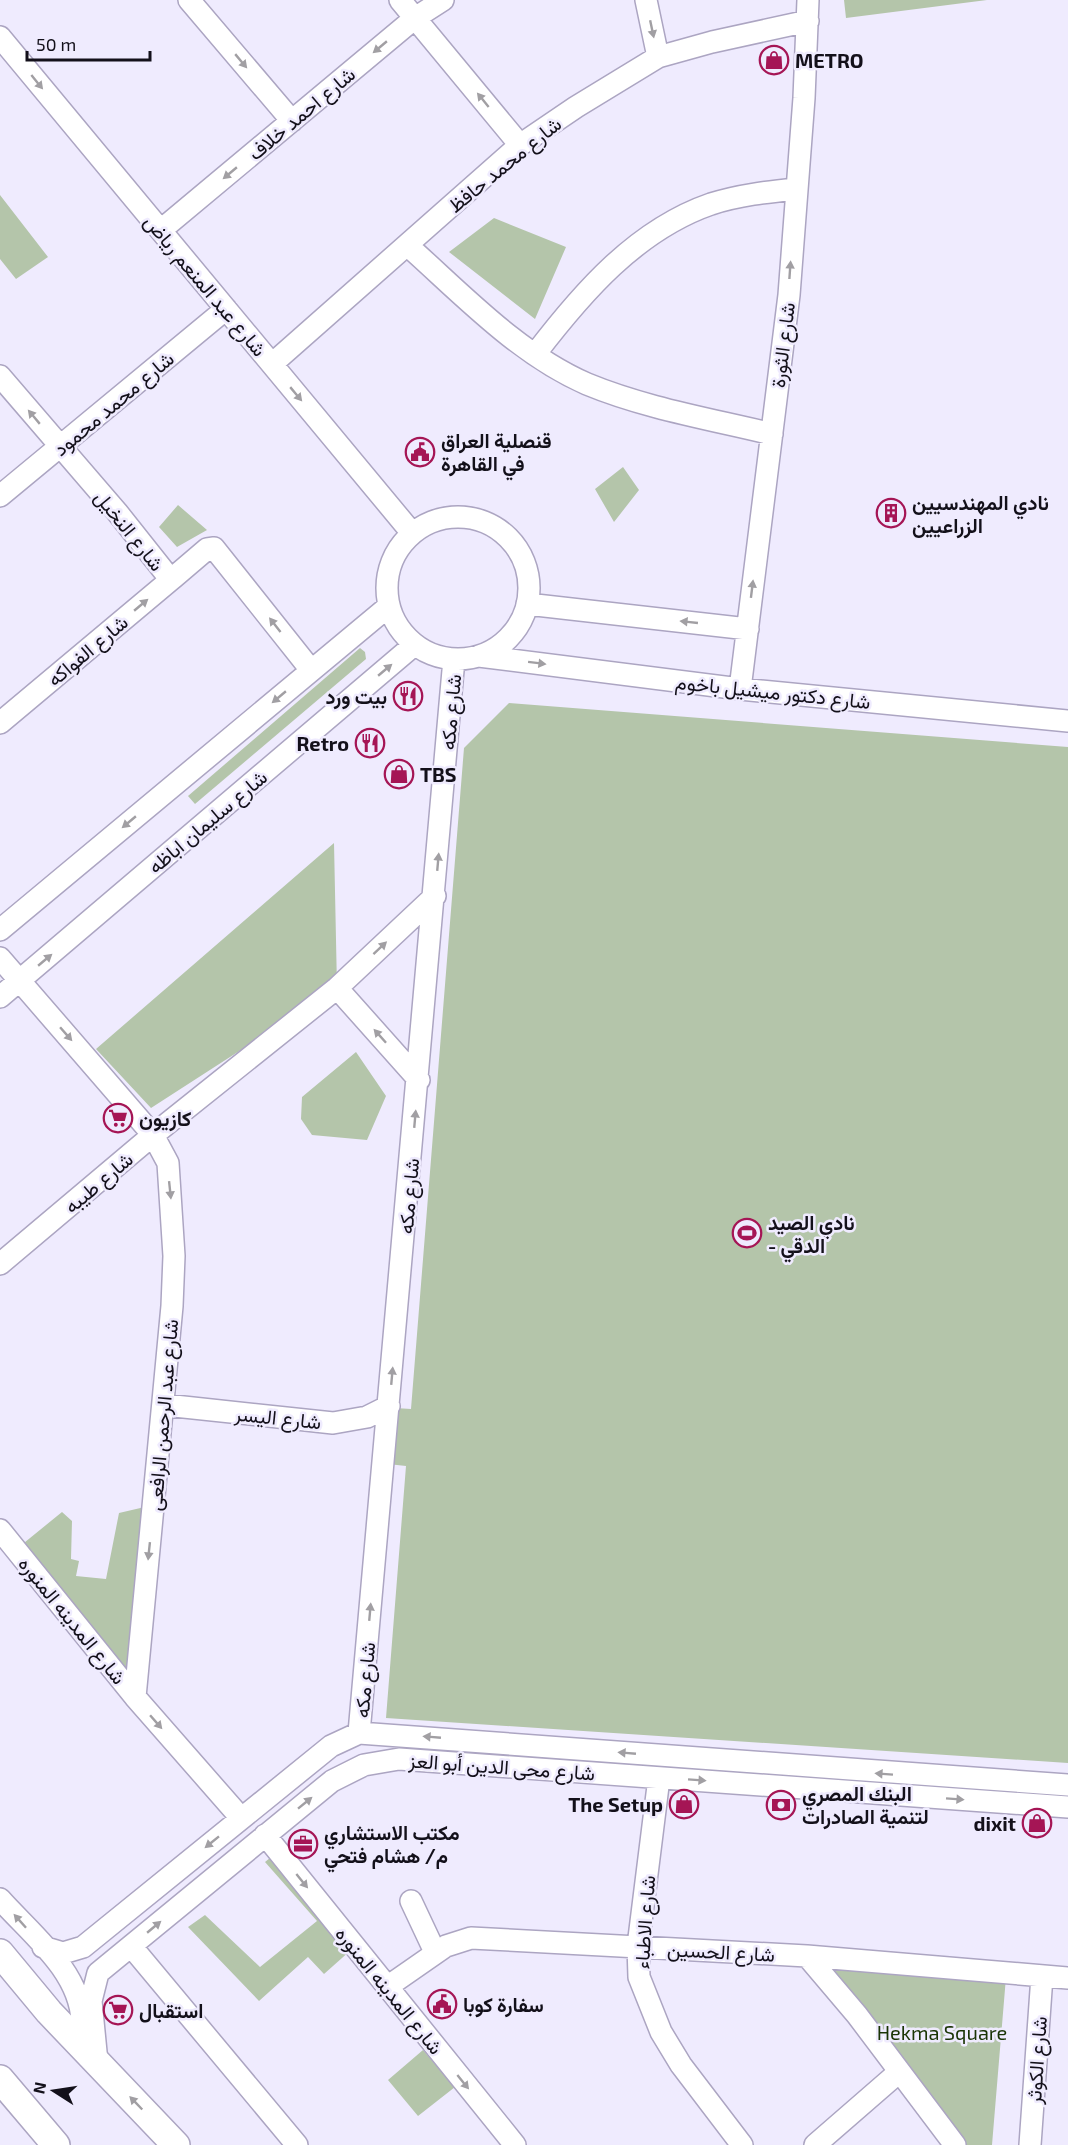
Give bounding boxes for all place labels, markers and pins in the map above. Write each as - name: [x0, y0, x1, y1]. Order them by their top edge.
- shop icon: METRO: [758, 44, 790, 76]
- place label: METRO: [795, 48, 864, 72]
- place label: قنصلية العراق في القاهرة: [441, 428, 551, 481]
- public building icon: قنصلية العراق في القاهرة: [404, 436, 436, 468]
- place label: نادي المهندسيين الزراعيين: [912, 490, 1049, 539]
- building icon: نادي المهندسيين الزراعيين: [875, 497, 907, 529]
- restaurant icon: بيت ورد: [392, 680, 424, 712]
- place label: بيت ورد: [326, 684, 387, 710]
- restaurant icon: Retro: [354, 727, 386, 759]
- place label: Retro: [297, 731, 349, 755]
- shop icon: TBS: [383, 758, 415, 790]
- place label: TBS: [420, 762, 457, 786]
- supermarket icon: كازيون: [102, 1102, 134, 1134]
- place label: كازيون: [139, 1106, 191, 1132]
- place label: نادي الصيد - الدقي: [768, 1210, 855, 1263]
- sports icon: نادي الصيد - الدقي: [731, 1217, 763, 1249]
- place label: البنك المصري لتنمية الصادرات: [802, 1781, 929, 1830]
- shop icon: The Setup: [668, 1788, 700, 1820]
- bank icon: البنك المصري لتنمية الصادرات: [765, 1789, 797, 1821]
- place label: The Setup: [568, 1792, 663, 1816]
- shop icon: dixit: [1021, 1807, 1053, 1839]
- place label: dixit: [973, 1811, 1016, 1835]
- place label: مكتب الاستشاري م/ هشام فتحي: [324, 1820, 460, 1873]
- office icon: مكتب الاستشاري م/ هشام فتحي: [287, 1828, 319, 1860]
- public building icon: سفارة كوبا: [426, 1988, 458, 2020]
- place label: سفارة كوبا: [463, 1992, 544, 2018]
- supermarket icon: استقبال: [102, 1994, 134, 2026]
- place label: استقبال: [139, 1998, 203, 2023]

